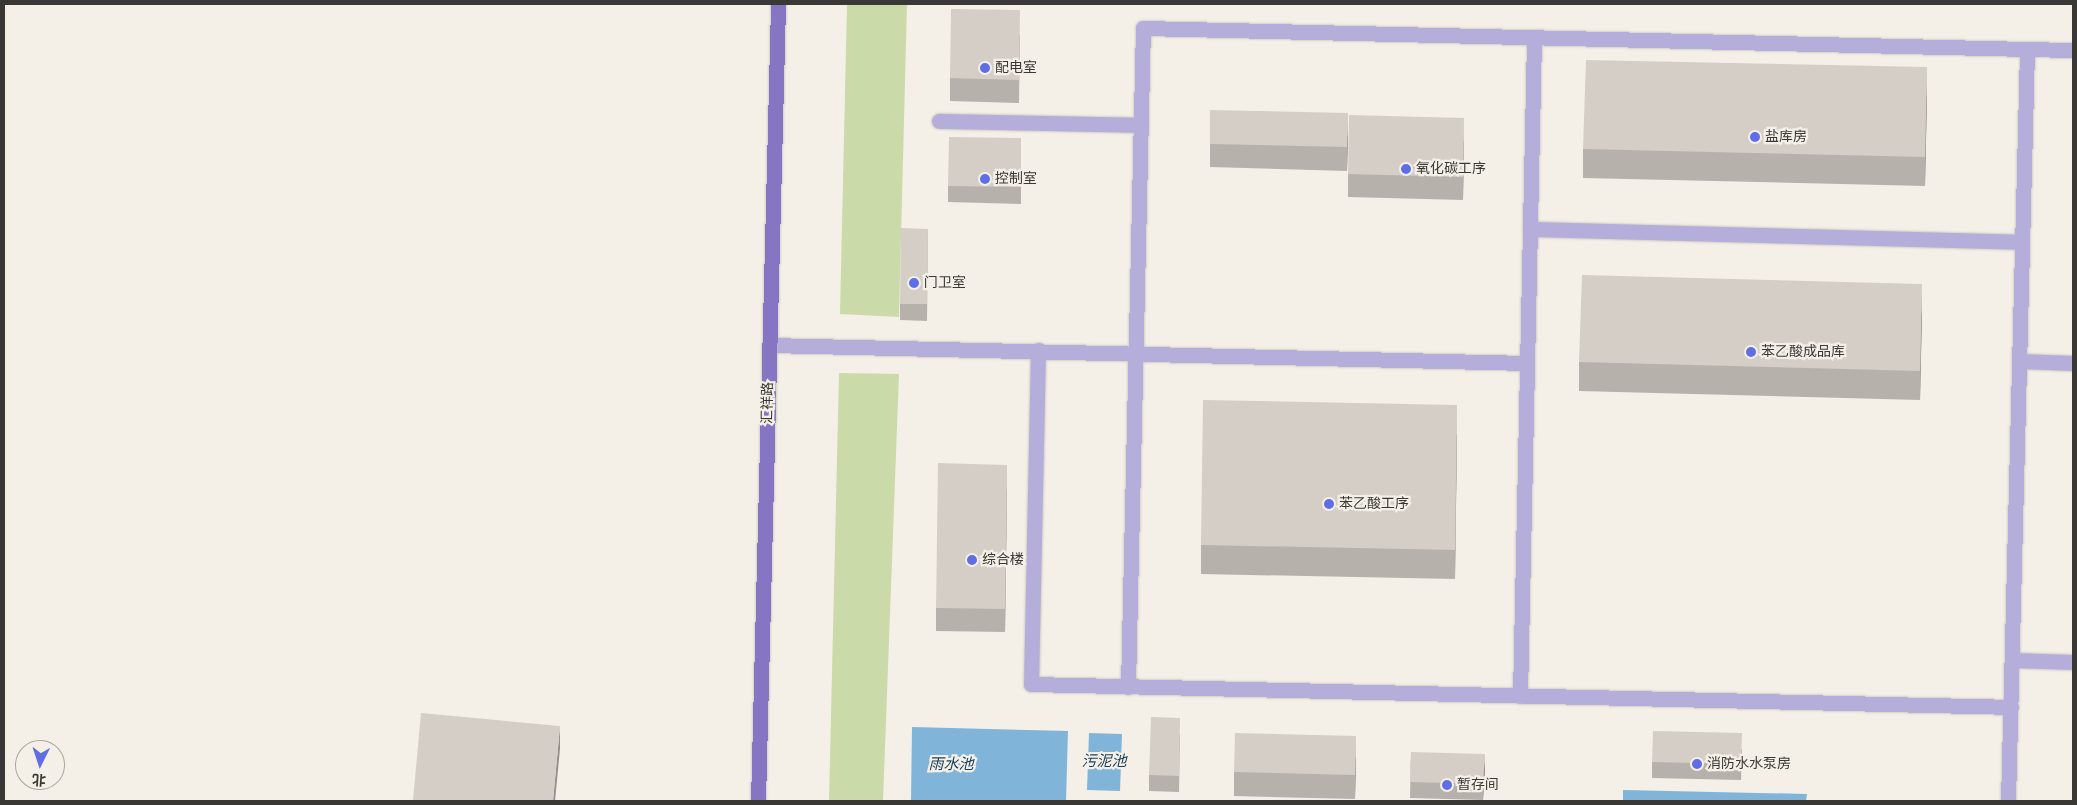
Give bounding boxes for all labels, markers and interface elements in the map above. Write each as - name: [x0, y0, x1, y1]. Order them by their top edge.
- place label: 配电室: [995, 60, 1037, 76]
- marker: 配电室: [979, 62, 991, 74]
- place label: 盐库房: [1765, 129, 1807, 145]
- marker: 盐库房: [1749, 131, 1761, 143]
- place label: 氧化碳工序: [1416, 161, 1486, 177]
- marker: 氧化碳工序: [1400, 163, 1412, 175]
- place label: 控制室: [995, 171, 1037, 187]
- marker: 控制室: [979, 173, 991, 185]
- place label: 门卫室: [924, 275, 966, 291]
- marker: 门卫室: [908, 277, 920, 289]
- place label: 苯乙酸成品库: [1761, 344, 1845, 360]
- marker: 苯乙酸成品库: [1745, 346, 1757, 358]
- street label: 汇祥路: [759, 382, 777, 424]
- place label: 苯乙酸工序: [1339, 496, 1409, 512]
- marker: 苯乙酸工序: [1323, 498, 1335, 510]
- place label: 综合楼: [982, 552, 1024, 568]
- marker: 综合楼: [966, 554, 978, 566]
- north arrow: [15, 740, 65, 790]
- water label: 污泥池: [1082, 753, 1126, 771]
- water label: 雨水池: [929, 756, 973, 774]
- place label: 消防水水泵房: [1707, 756, 1791, 772]
- marker: 消防水水泵房: [1691, 758, 1703, 770]
- text: 北: [31, 770, 47, 788]
- place label: 暂存间: [1457, 777, 1499, 793]
- marker: 暂存间: [1441, 779, 1453, 791]

